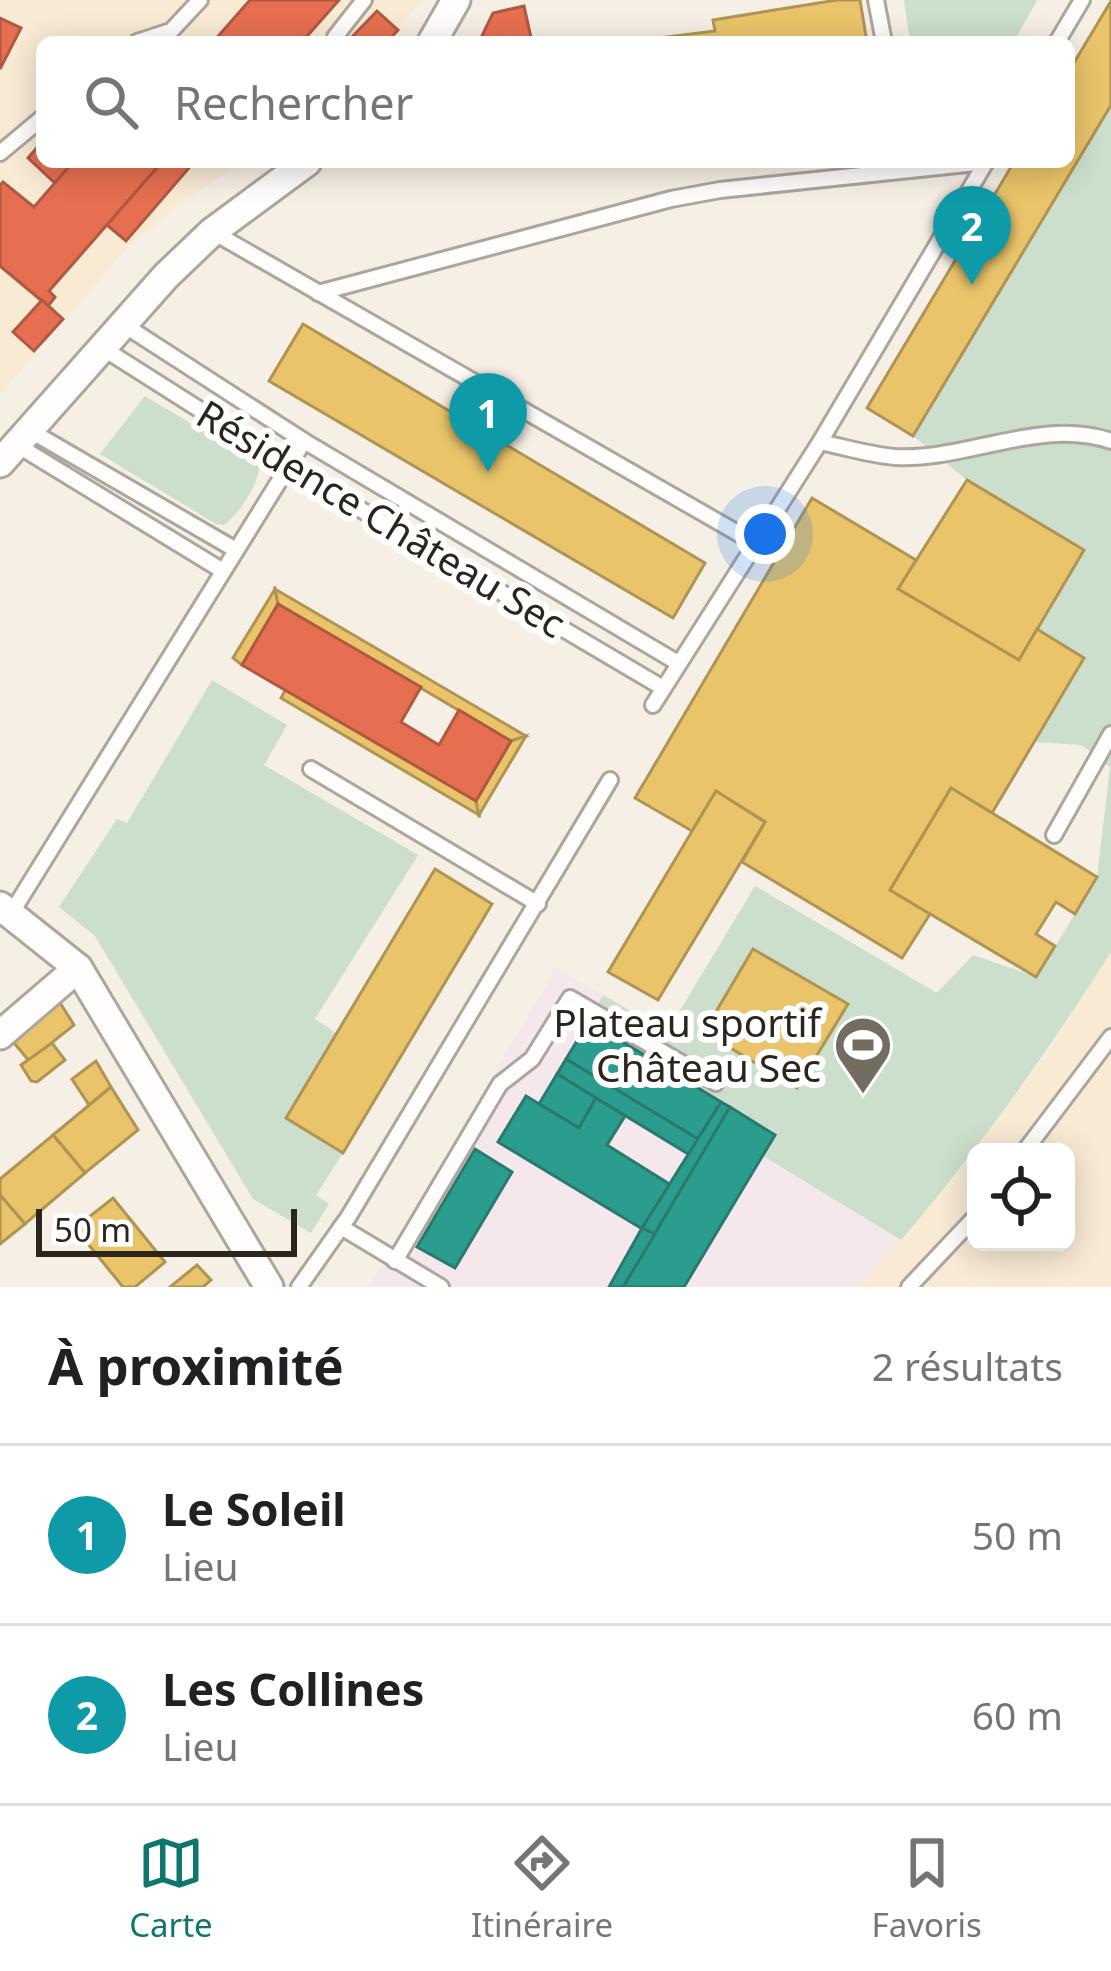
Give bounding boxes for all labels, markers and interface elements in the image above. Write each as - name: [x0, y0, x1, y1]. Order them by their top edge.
- search box: [36, 36, 1075, 168]
- icon: search: [78, 69, 144, 135]
- text: Rechercher: [174, 72, 413, 133]
- pin: 2: [933, 186, 1011, 285]
- pin: 1: [449, 373, 527, 472]
- street label: Résidence Château Sec: [188, 387, 576, 649]
- your location: [735, 504, 795, 564]
- place label: Plateau sportif Château Sec: [553, 995, 824, 1093]
- sports icon: Plateau sportif Château Sec: [832, 1014, 894, 1096]
- map controls: [967, 1143, 1075, 1251]
- button: locate: [967, 1143, 1075, 1251]
- scale bar: [36, 1203, 297, 1256]
- text: 50 m: [54, 1207, 131, 1252]
- text: À proximité: [48, 1330, 344, 1400]
- text: 2 résultats: [872, 1339, 1063, 1392]
- text: Le Soleil: [162, 1478, 346, 1539]
- text: 1: [76, 1508, 98, 1561]
- text: 50 m: [972, 1508, 1063, 1561]
- text: Lieu: [162, 1539, 239, 1592]
- text: Les Collines: [162, 1658, 424, 1719]
- text: 2: [76, 1688, 98, 1741]
- text: 60 m: [972, 1688, 1063, 1741]
- text: Lieu: [162, 1719, 239, 1772]
- tab: Carte: [129, 1830, 213, 1947]
- tab: Itinéraire: [471, 1830, 613, 1947]
- tab: Favoris: [872, 1830, 982, 1947]

